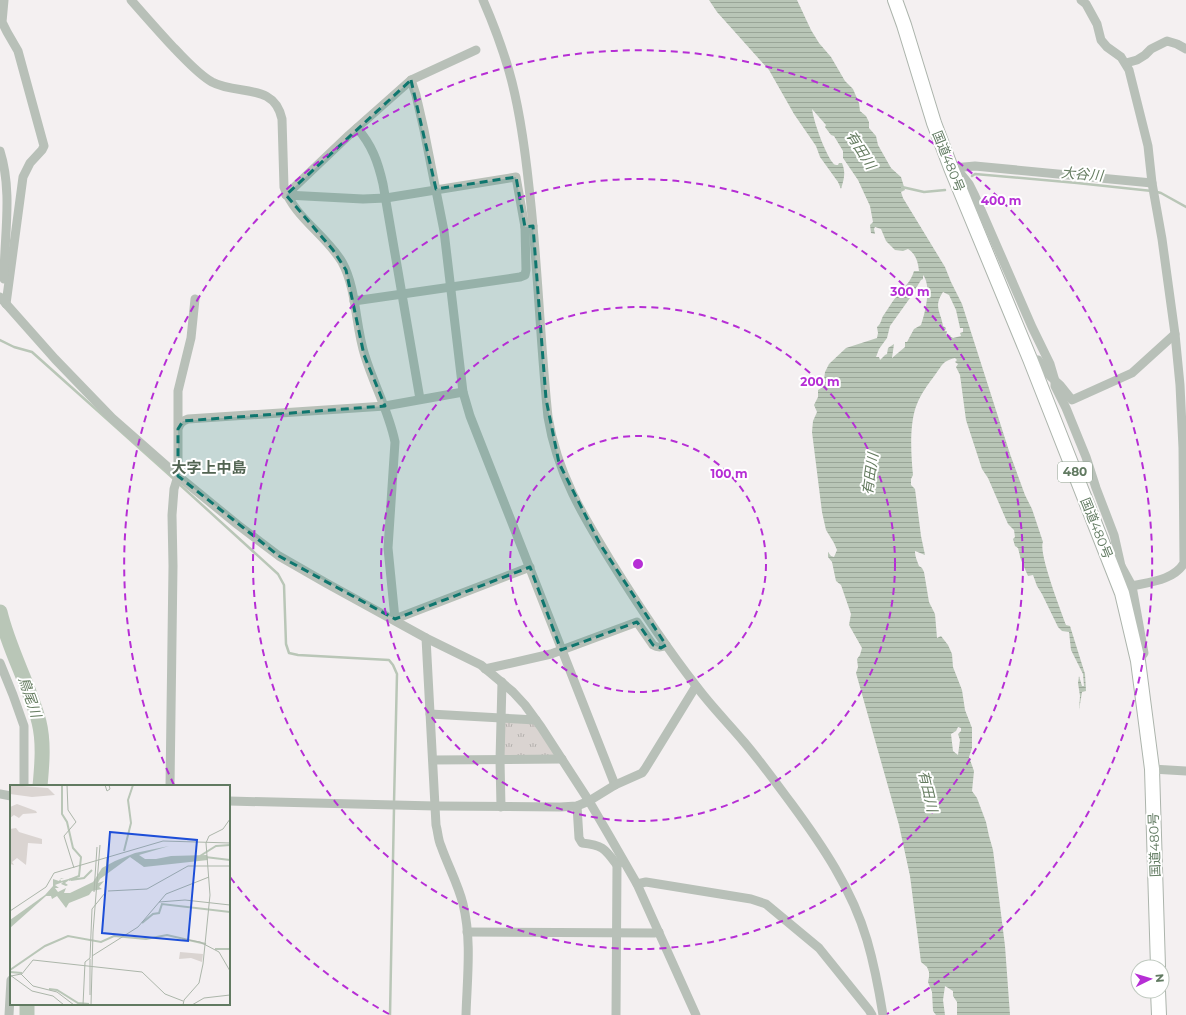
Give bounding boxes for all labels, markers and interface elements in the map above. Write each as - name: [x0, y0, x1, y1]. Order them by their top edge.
- water label: 有田川: [842, 127, 881, 174]
- street label: 国道480号: [929, 128, 969, 194]
- water label: 大谷川: [1060, 163, 1106, 185]
- text: 400 m: [981, 193, 1021, 208]
- text: 300 m: [889, 284, 930, 299]
- text: 200 m: [800, 374, 840, 389]
- water label: 有田川: [858, 450, 882, 496]
- district label: 大字上中島: [171, 458, 247, 477]
- road number: 480: [1058, 462, 1092, 482]
- text: 100 m: [711, 466, 747, 481]
- street label: 国道480号: [1077, 495, 1117, 561]
- centre of rings: [631, 557, 645, 571]
- water label: 鳥尾川: [15, 674, 46, 722]
- water label: 有田川: [915, 769, 942, 815]
- inset map: [10, 785, 230, 1005]
- street label: 国道480号: [1145, 812, 1163, 878]
- north arrow: [1130, 959, 1170, 999]
- text: N: [1153, 973, 1167, 983]

